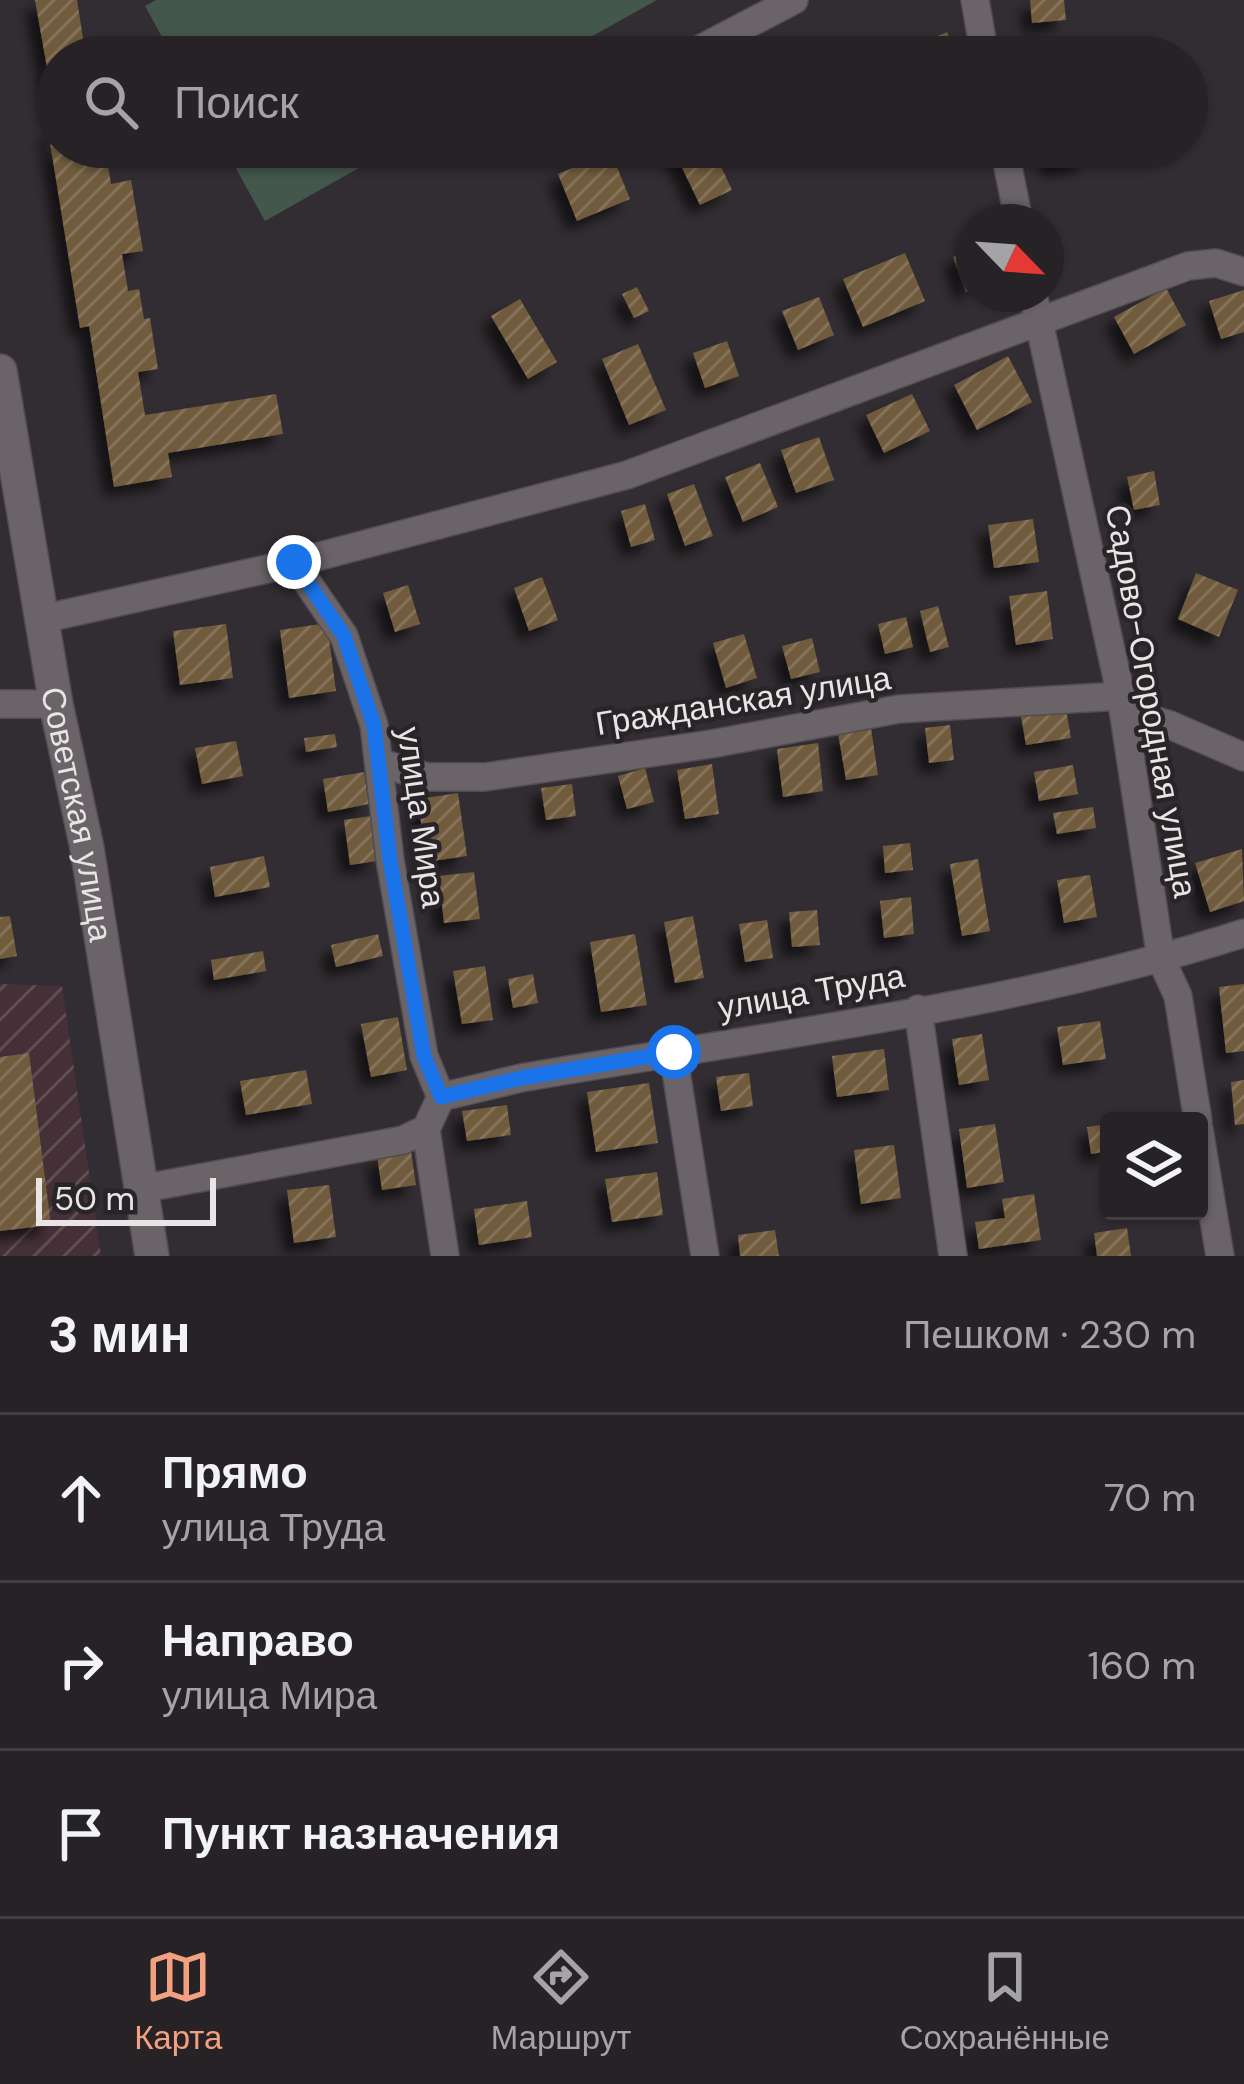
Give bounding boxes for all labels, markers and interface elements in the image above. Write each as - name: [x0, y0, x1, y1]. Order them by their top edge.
- search box: [36, 36, 1208, 168]
- icon: search: [78, 69, 144, 135]
- text: Поиск: [174, 73, 299, 132]
- north arrow: [956, 204, 1064, 312]
- street label: Садово-Огородная улица: [1096, 501, 1207, 901]
- route end: [267, 535, 321, 589]
- street label: Гражданская улица: [593, 656, 894, 745]
- street label: Советская улица: [31, 684, 123, 945]
- street label: улица Мира: [388, 724, 456, 911]
- street label: улица Труда: [714, 954, 908, 1029]
- route start: [647, 1025, 701, 1079]
- map controls: [1100, 1112, 1208, 1220]
- button: layers: [1100, 1112, 1208, 1220]
- scale bar: [36, 1172, 216, 1225]
- text: 50 m: [54, 1177, 135, 1220]
- text: 3 мин: [48, 1301, 191, 1368]
- text: Пешком · 230 m: [903, 1309, 1196, 1360]
- text: Прямо: [162, 1443, 308, 1502]
- icon: ahead: [48, 1465, 114, 1531]
- text: 70 m: [1104, 1472, 1196, 1523]
- text: улица Труда: [162, 1502, 385, 1553]
- text: Направо: [162, 1611, 354, 1670]
- icon: right: [48, 1633, 114, 1699]
- text: 160 m: [1088, 1640, 1196, 1691]
- text: улица Мира: [162, 1670, 377, 1721]
- icon: arrive: [48, 1801, 114, 1867]
- text: Пункт назначения: [162, 1804, 560, 1863]
- tab: Карта: [134, 1944, 222, 2059]
- tab: Маршрут: [491, 1944, 631, 2059]
- tab: Сохранённые: [900, 1944, 1110, 2059]

